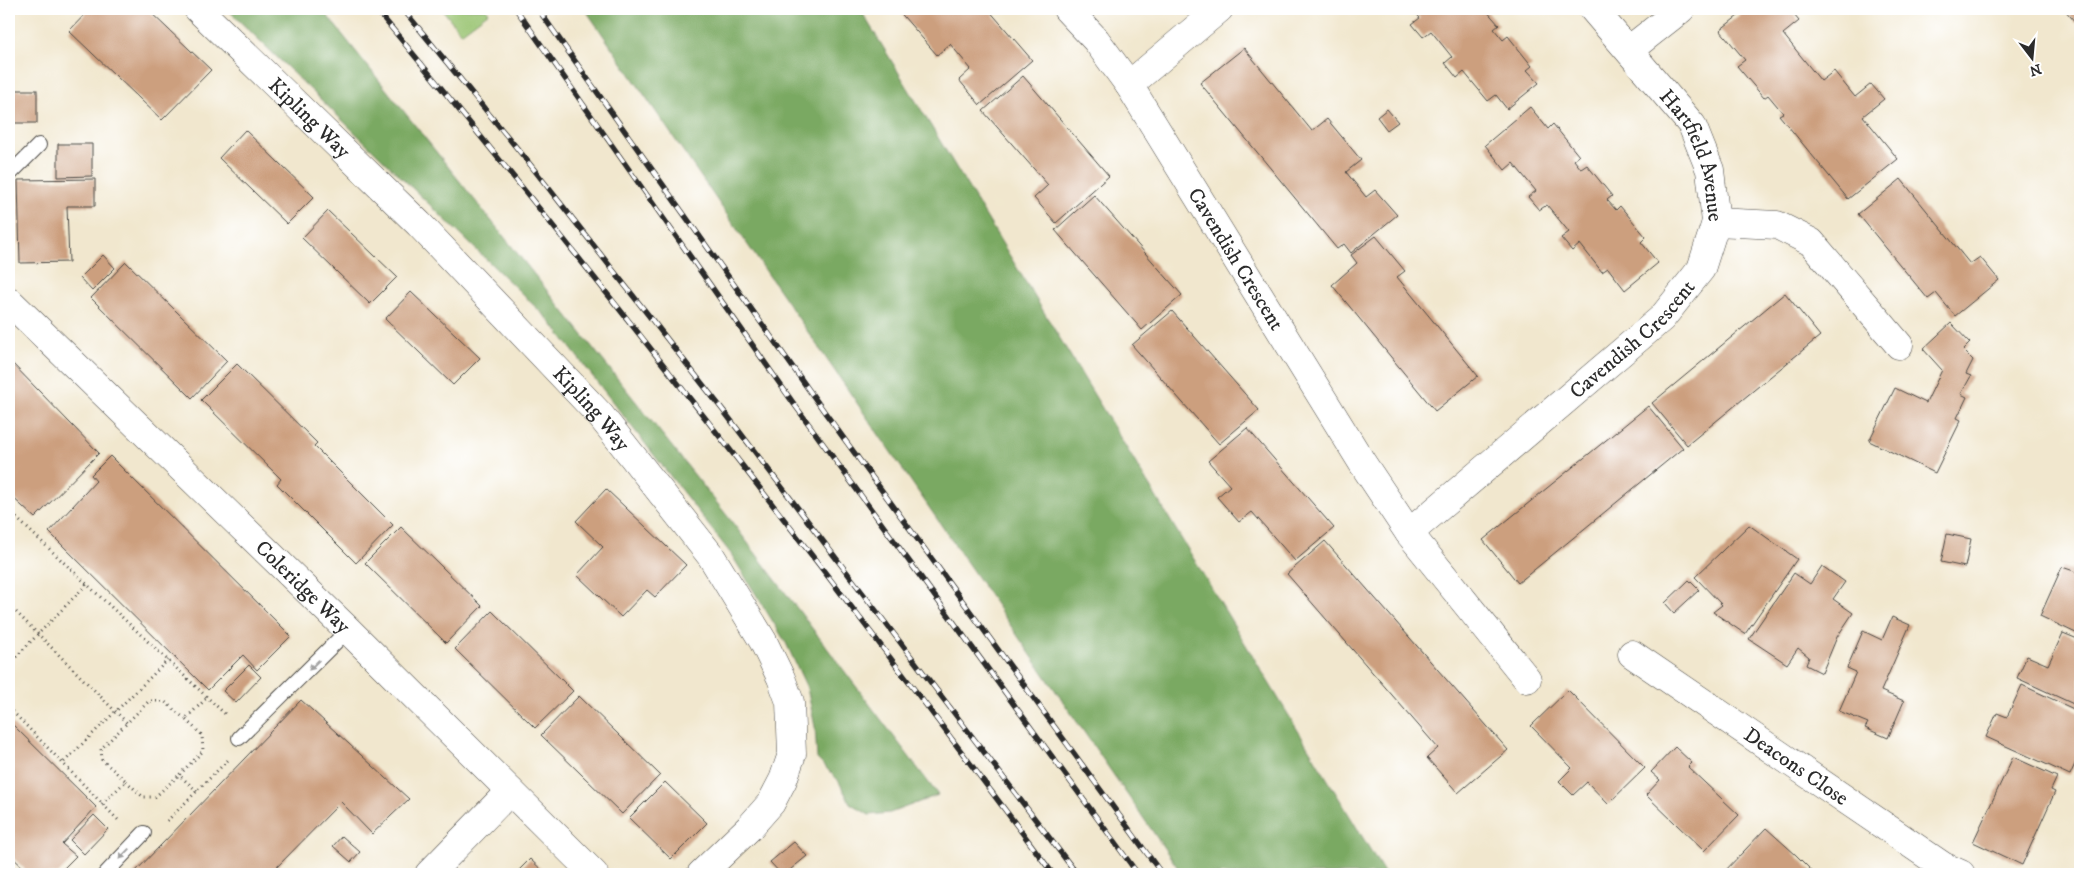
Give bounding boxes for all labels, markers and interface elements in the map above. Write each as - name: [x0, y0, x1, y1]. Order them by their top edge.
- north arrow: [2006, 32, 2056, 82]
- text: N: [2027, 59, 2043, 80]
- street label: Kipling Way: [262, 73, 357, 165]
- street label: Hartfield Avenue: [1653, 84, 1728, 223]
- street label: Cavendish Crescent: [1182, 183, 1289, 336]
- street label: Cavendish Crescent: [1565, 275, 1701, 405]
- street label: Kipling Way: [547, 361, 636, 457]
- street label: Coleridge Way: [249, 535, 356, 640]
- one-way arrow: [308, 659, 320, 671]
- street label: Deacons Close: [1738, 722, 1854, 812]
- one-way arrow: [118, 847, 130, 859]

